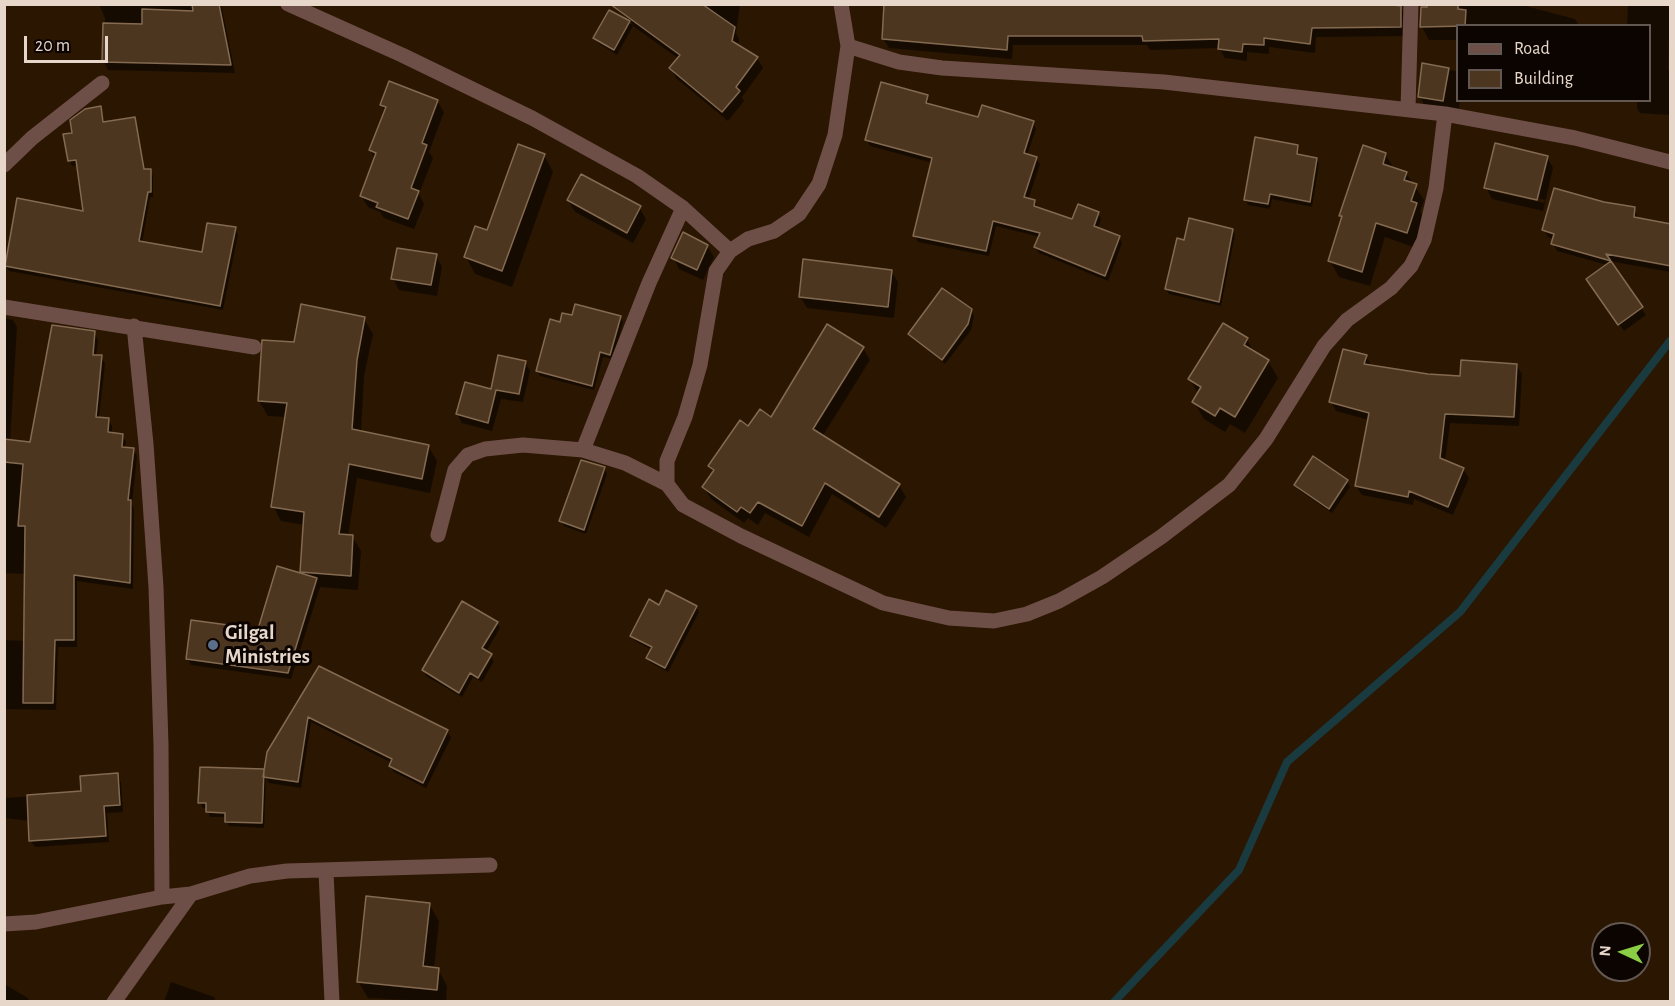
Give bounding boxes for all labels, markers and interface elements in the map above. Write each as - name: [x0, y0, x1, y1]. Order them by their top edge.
- scale bar: [27, 24, 111, 62]
- legend: [1456, 24, 1651, 102]
- text: 20 m: [35, 37, 70, 55]
- text: Road: [1514, 40, 1550, 58]
- text: Building: [1514, 70, 1573, 88]
- place label: Gilgal Ministries: [225, 620, 310, 670]
- marker: Gilgal Ministries: [206, 638, 220, 652]
- north arrow: [1591, 922, 1651, 982]
- text: N: [1597, 945, 1613, 957]

